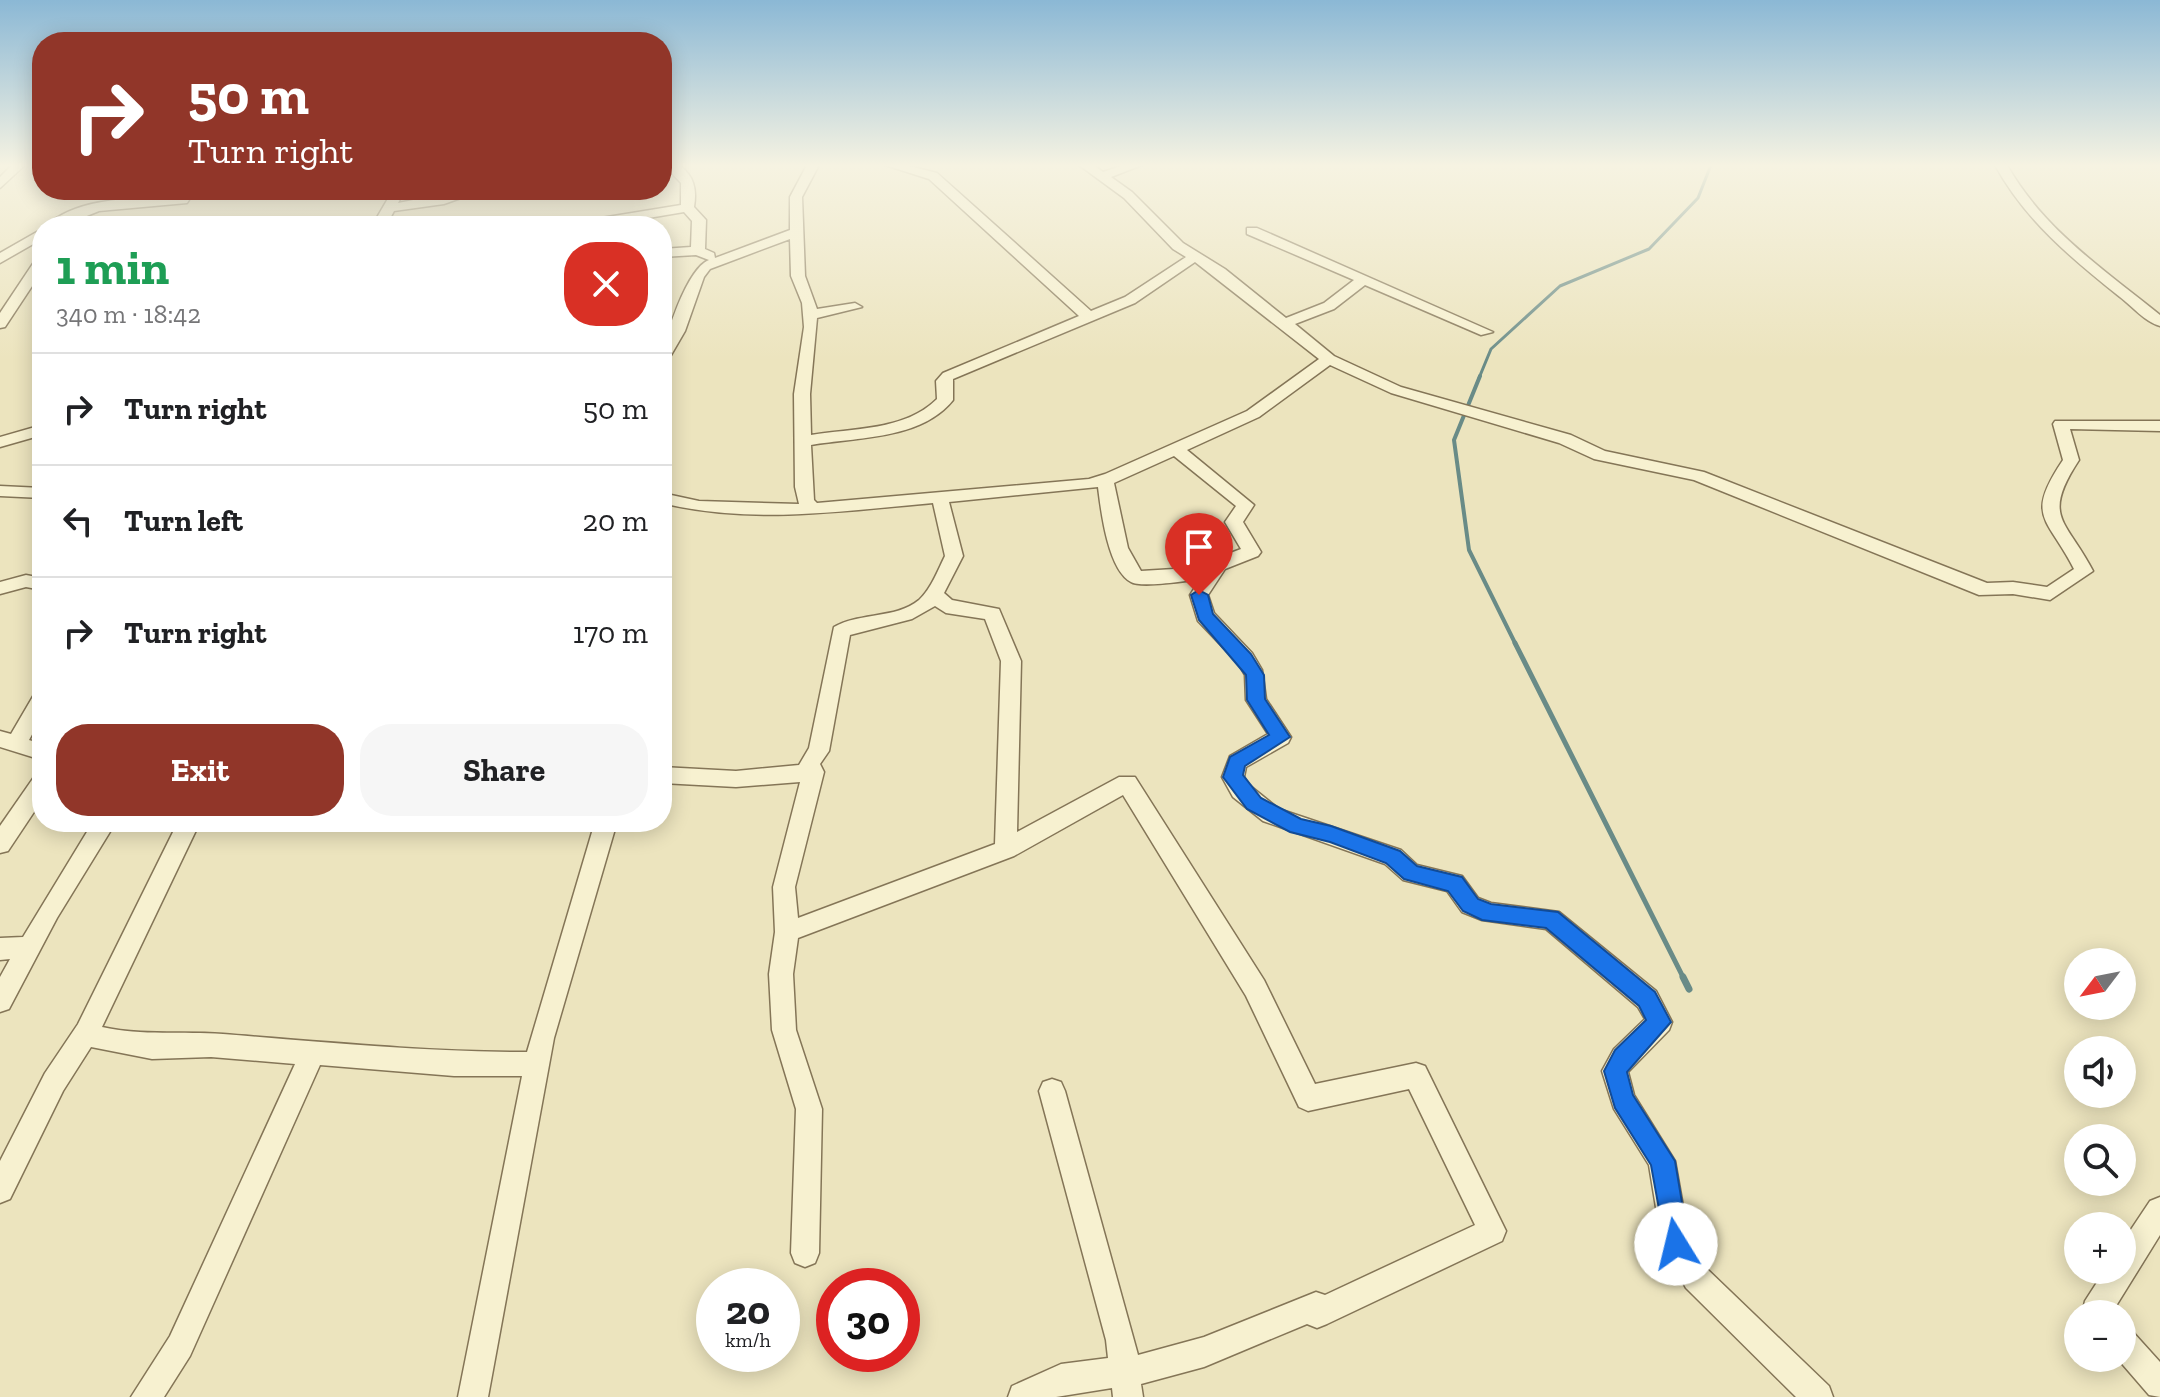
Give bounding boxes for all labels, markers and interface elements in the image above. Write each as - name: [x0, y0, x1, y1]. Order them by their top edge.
- text: 50 m: [188, 61, 309, 128]
- icon: right: [56, 64, 160, 168]
- text: Turn right: [188, 129, 353, 172]
- text: 1 min: [56, 239, 169, 296]
- button: close: [564, 242, 648, 326]
- text: 340 m · 18:42: [56, 298, 201, 330]
- icon: right: [56, 387, 100, 431]
- text: Turn right: [124, 391, 266, 427]
- text: 50 m: [583, 391, 648, 427]
- icon: left: [56, 499, 100, 543]
- text: Turn left: [124, 503, 243, 539]
- text: 20 m: [583, 503, 648, 539]
- pin: [1165, 513, 1233, 595]
- icon: arrive: [1177, 525, 1221, 569]
- icon: right: [56, 611, 100, 655]
- text: Turn right: [124, 615, 266, 651]
- text: 170 m: [573, 615, 648, 651]
- button: Exit: [56, 724, 344, 816]
- button: Share: [360, 724, 648, 816]
- north arrow: [2064, 948, 2136, 1020]
- map controls: [2064, 948, 2136, 1372]
- button: sound: [2064, 1036, 2136, 1108]
- button: search: [2064, 1124, 2136, 1196]
- position arrow: [1634, 1202, 1718, 1286]
- button: +: [2064, 1212, 2136, 1284]
- speed limit sign: 30: [816, 1268, 920, 1372]
- text: 20: [726, 1286, 770, 1334]
- button: −: [2064, 1300, 2136, 1372]
- text: km/h: [725, 1328, 771, 1352]

